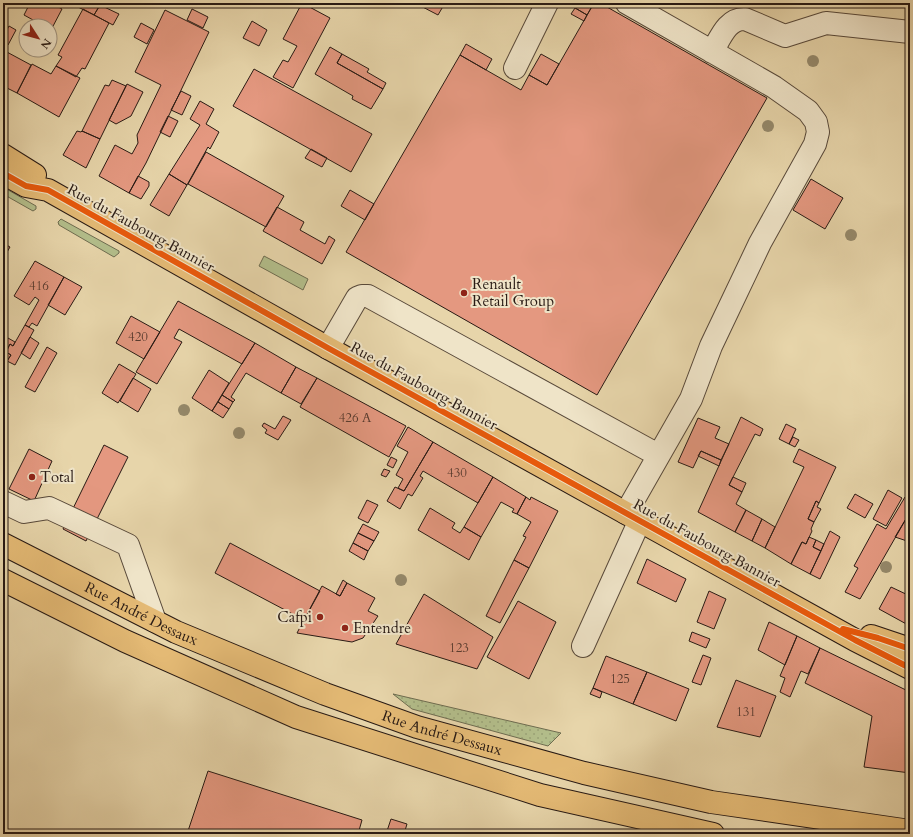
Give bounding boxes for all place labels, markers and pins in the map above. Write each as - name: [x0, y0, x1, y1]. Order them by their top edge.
- place label: Renault Retail Group: [472, 274, 554, 311]
- marker: Renault Retail Group: [459, 288, 469, 298]
- place label: Total: [40, 467, 74, 487]
- marker: Total: [27, 472, 37, 482]
- place label: Cafpi: [277, 607, 312, 627]
- marker: Cafpi: [315, 612, 325, 622]
- place label: Entendre: [353, 618, 411, 638]
- marker: Entendre: [340, 623, 350, 633]

